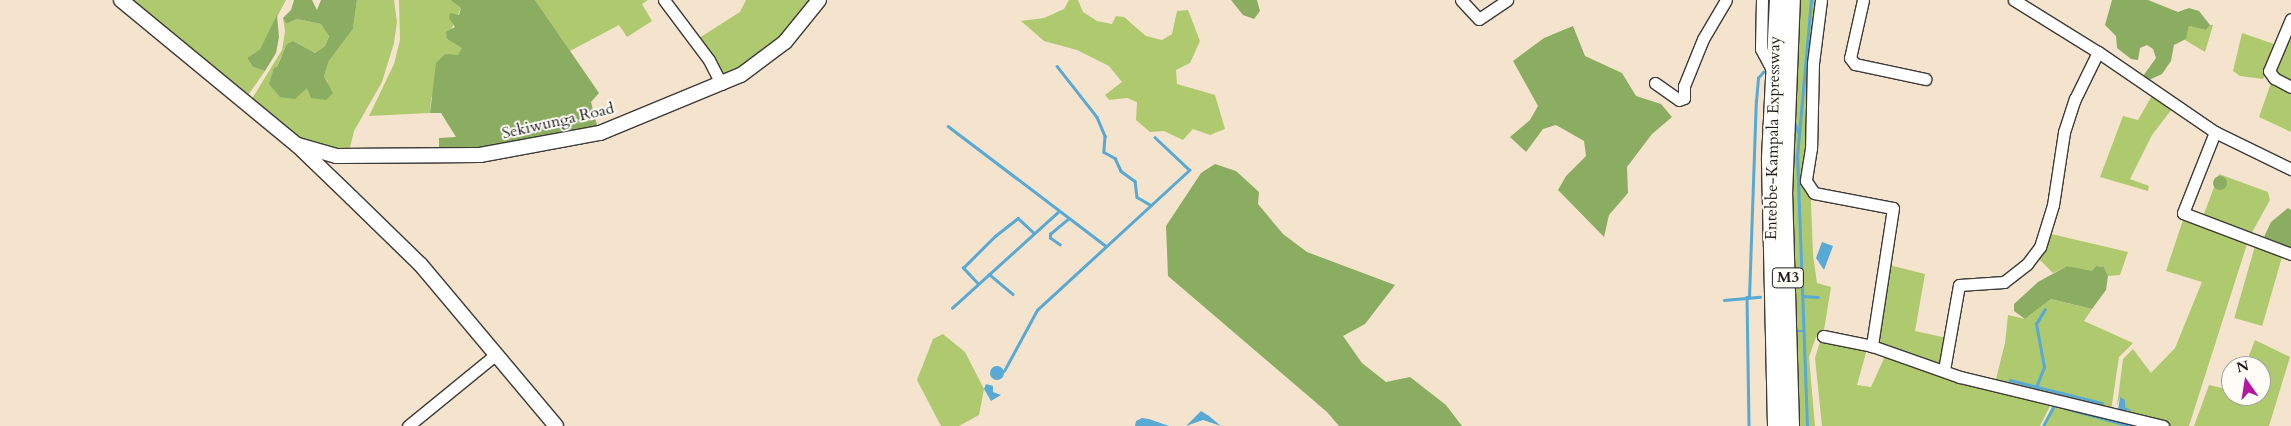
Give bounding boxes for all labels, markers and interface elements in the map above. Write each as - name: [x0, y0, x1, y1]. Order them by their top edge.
- street label: Entebbe-Kampala Expressway: [1762, 36, 1784, 240]
- street label: Sekiwunga Road: [500, 99, 616, 143]
- road number: M3: [1772, 266, 1804, 290]
- north arrow: [2221, 356, 2271, 406]
- text: N: [2235, 356, 2251, 377]

